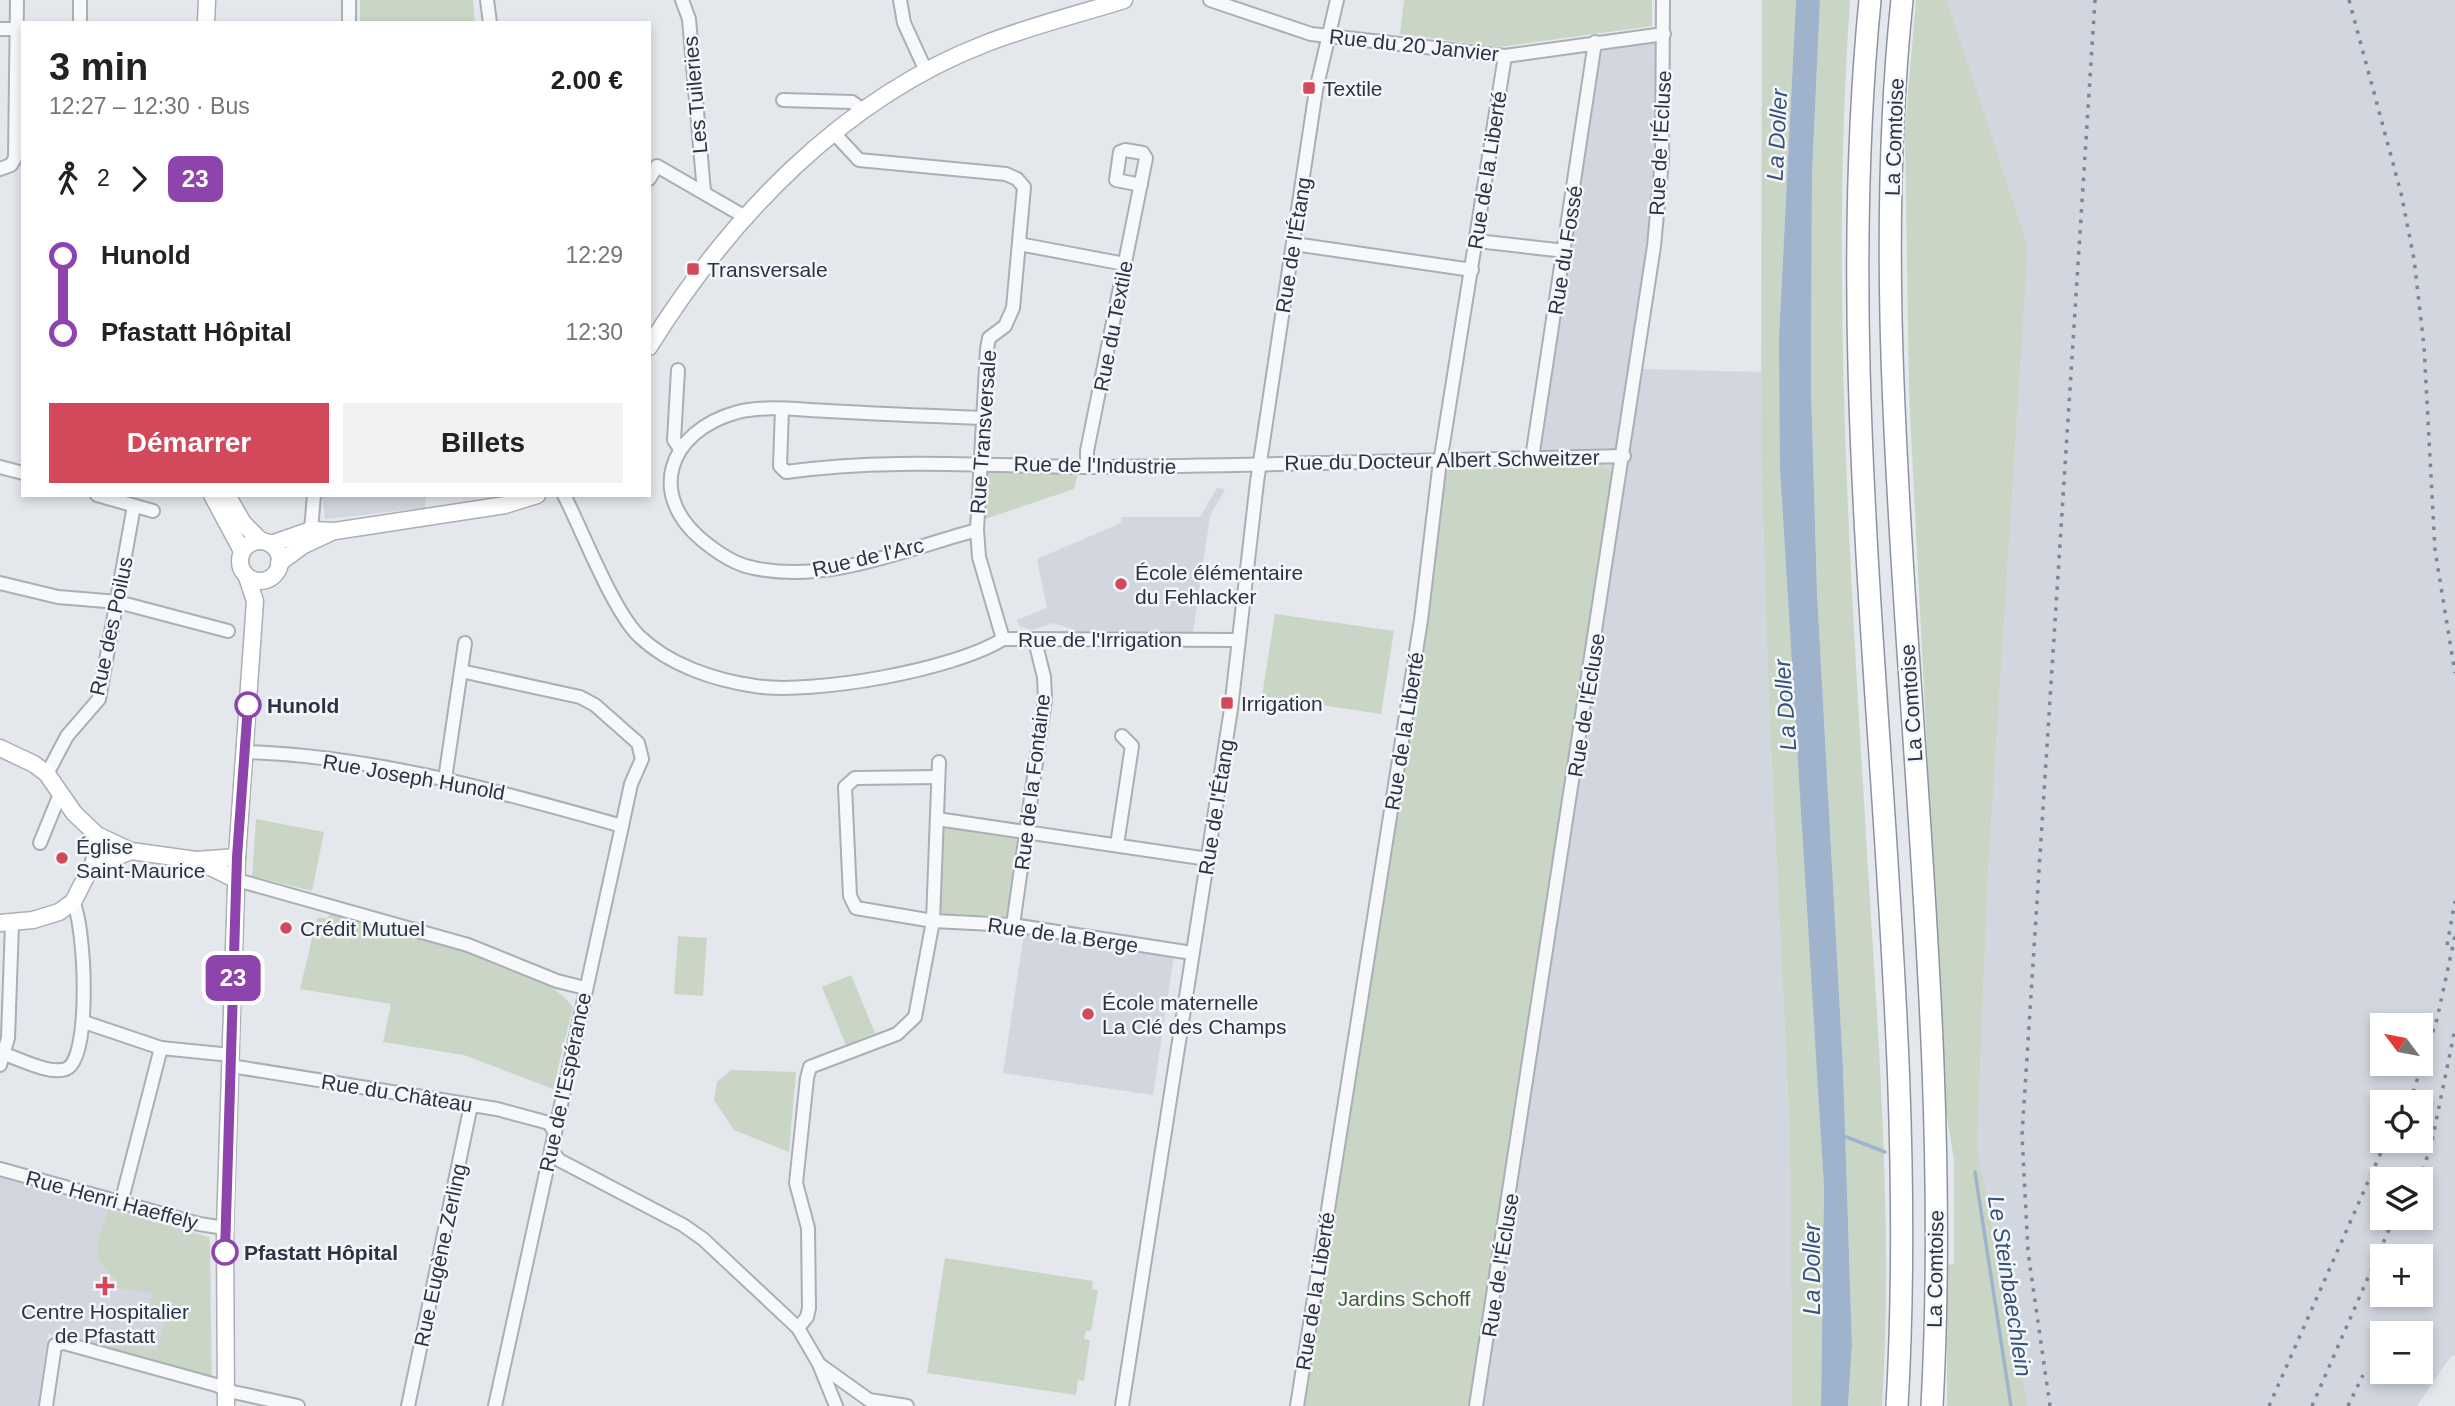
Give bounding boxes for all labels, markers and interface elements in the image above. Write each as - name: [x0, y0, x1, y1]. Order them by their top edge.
- street label: Rue du 20 Janvier: [1328, 25, 1500, 65]
- street label: Les Tuileries: [678, 35, 712, 155]
- text: 3 min: [49, 46, 148, 88]
- text: 2.00 €: [551, 65, 623, 95]
- street label: Rue de l'Écluse: [1645, 70, 1675, 216]
- place label: Textile: [1323, 77, 1383, 100]
- street label: La Comtoise: [1880, 78, 1908, 196]
- marker: Textile: [1301, 80, 1317, 96]
- water label: La Doller: [1762, 87, 1792, 182]
- street label: Rue de la Liberté: [1463, 89, 1511, 251]
- text: 12:27 – 12:30 · Bus: [49, 93, 250, 119]
- icon: walk: [49, 160, 87, 198]
- icon: forward: [120, 160, 158, 198]
- text: 2: [97, 165, 110, 191]
- text: 23: [182, 165, 209, 192]
- street label: Rue de l'Étang: [1271, 175, 1315, 315]
- street label: Rue du Fossé: [1543, 184, 1587, 316]
- text: Hunold: [101, 240, 191, 270]
- text: 12:29: [565, 242, 623, 268]
- place label: Transversale: [707, 258, 828, 281]
- street label: Rue du Textile: [1089, 259, 1137, 393]
- marker: Transversale: [685, 261, 701, 277]
- text: Pfastatt Hôpital: [101, 317, 292, 347]
- text: 12:30: [565, 319, 623, 345]
- street label: Rue Transversale: [966, 349, 1000, 515]
- button: Démarrer: [49, 403, 329, 483]
- button: Billets: [343, 403, 623, 483]
- street label: Rue du Docteur Albert Schweitzer: [1284, 446, 1600, 474]
- street label: Rue de l'Industrie: [1013, 452, 1177, 478]
- street label: Rue de l'Arc: [810, 533, 926, 581]
- street label: Rue des Poilus: [85, 555, 137, 697]
- place label: École élémentaire du Fehlacker: [1135, 561, 1303, 608]
- marker: École élémentaire du Fehlacker: [1113, 576, 1129, 592]
- street label: Rue de l'Irrigation: [1018, 628, 1182, 651]
- street label: Rue de l'Écluse: [1563, 631, 1609, 779]
- street label: La Comtoise: [1895, 643, 1927, 763]
- street label: Rue de la Liberté: [1380, 650, 1428, 812]
- water label: La Doller: [1769, 657, 1801, 752]
- marker: Hunold: [235, 692, 261, 718]
- place label: Irrigation: [1241, 692, 1323, 715]
- street label: Rue de la Fontaine: [1010, 693, 1054, 871]
- place label: Hunold: [267, 694, 339, 717]
- marker: Irrigation: [1219, 695, 1235, 711]
- street label: Rue de l'Étang: [1194, 737, 1238, 877]
- street label: Rue Joseph Hunold: [321, 750, 507, 804]
- place label: Église Saint-Maurice: [76, 835, 206, 882]
- marker: Église Saint-Maurice: [54, 850, 70, 866]
- street label: Rue de la Berge: [986, 913, 1140, 957]
- place label: Crédit Mutuel: [300, 917, 425, 940]
- marker: Crédit Mutuel: [278, 920, 294, 936]
- line badge: 23: [202, 955, 264, 1001]
- text: 23: [220, 964, 246, 991]
- street label: Rue de l'Espérance: [535, 990, 595, 1174]
- place label: École maternelle La Clé des Champs: [1102, 991, 1286, 1038]
- marker: École maternelle La Clé des Champs: [1080, 1006, 1096, 1022]
- north arrow: [2370, 1013, 2432, 1076]
- map controls: [2370, 1013, 2433, 1384]
- street label: Rue du Château: [320, 1070, 474, 1116]
- button: locate: [2370, 1090, 2433, 1153]
- street label: Rue Eugène Zerling: [409, 1161, 471, 1349]
- street label: Rue Henri Haeffely: [24, 1166, 201, 1234]
- button: layers: [2370, 1167, 2433, 1230]
- street label: Rue de l'Écluse: [1477, 1191, 1523, 1339]
- water label: Le Steinbaechlein: [1983, 1194, 2037, 1378]
- street label: Rue de la Liberté: [1291, 1210, 1339, 1372]
- street label: La Comtoise: [1922, 1210, 1948, 1328]
- water label: La Doller: [1799, 1222, 1825, 1315]
- marker: Pfastatt Hôpital: [212, 1239, 238, 1265]
- place label: Pfastatt Hôpital: [244, 1241, 398, 1264]
- button: +: [2370, 1244, 2433, 1307]
- marker: Centre Hospitalier de Pfastatt: [95, 1276, 115, 1296]
- park label: Jardins Schoff: [1338, 1287, 1471, 1310]
- place label: Centre Hospitalier de Pfastatt: [21, 1300, 189, 1347]
- button: −: [2370, 1321, 2433, 1384]

